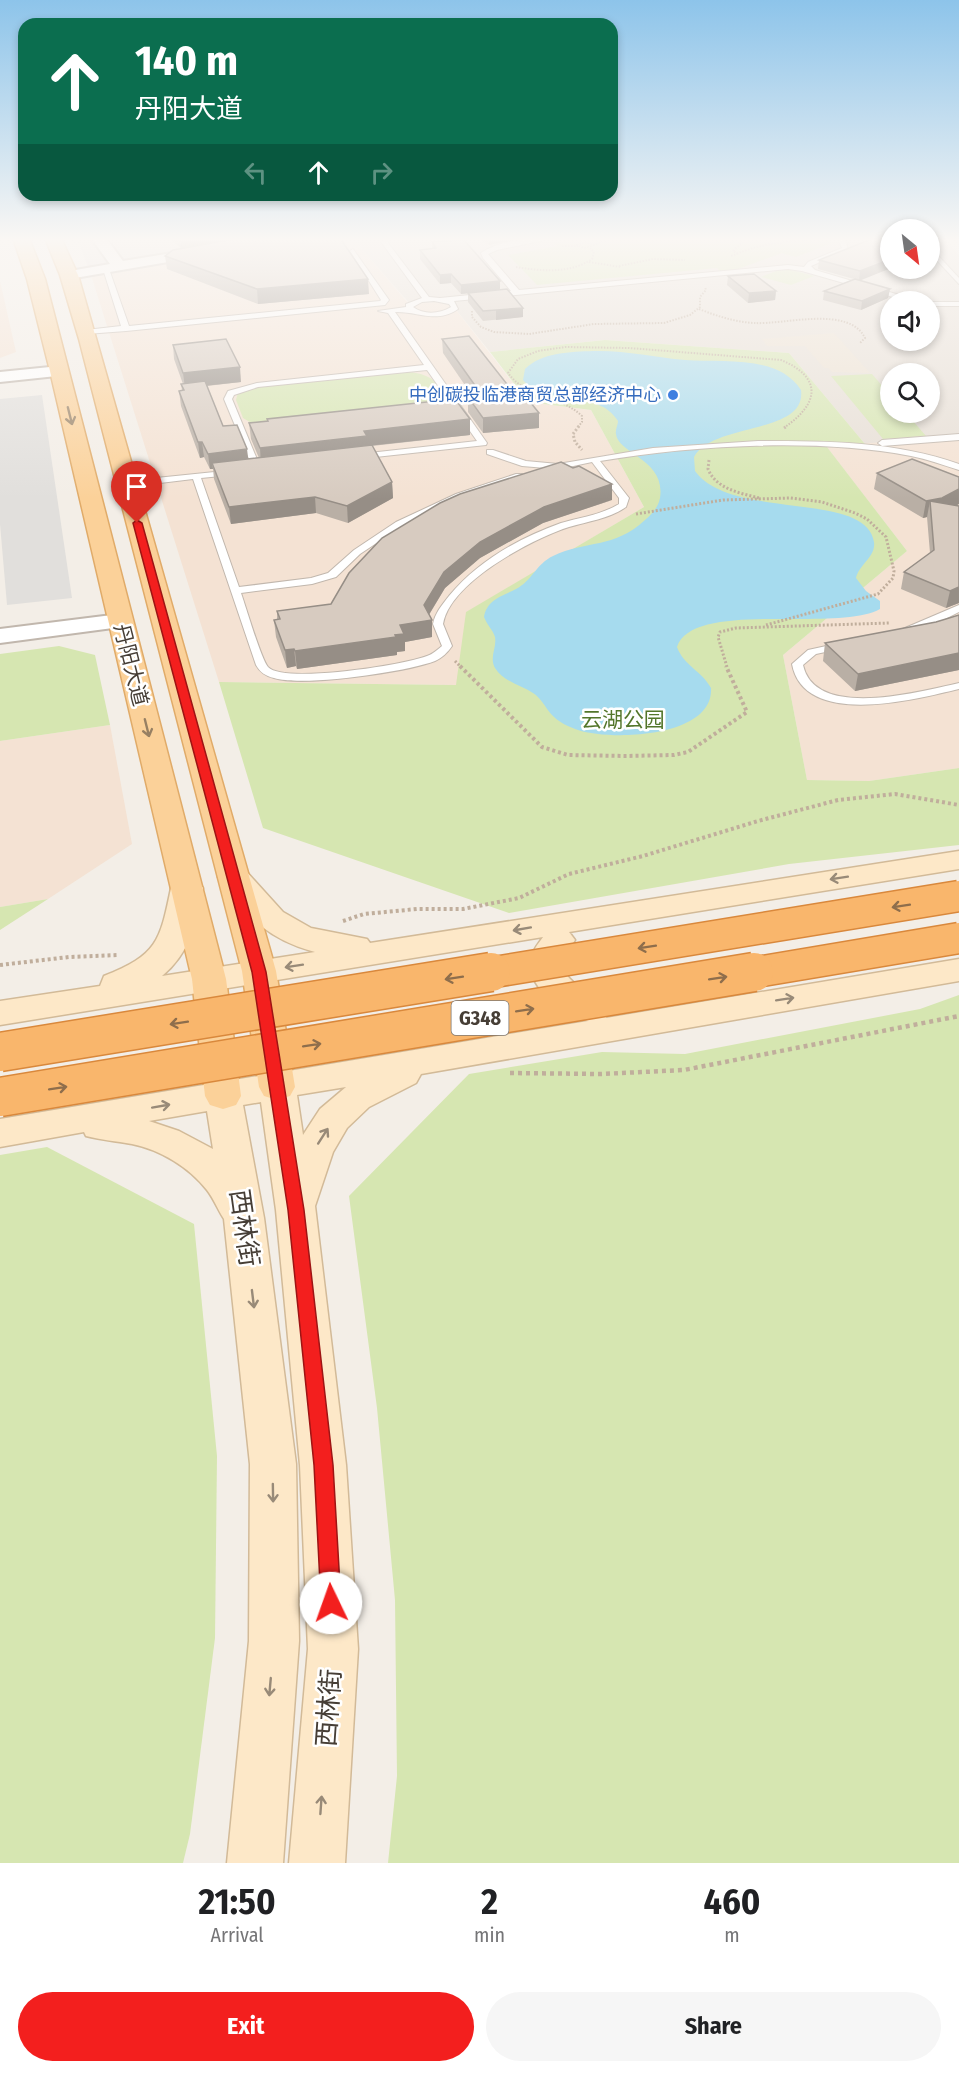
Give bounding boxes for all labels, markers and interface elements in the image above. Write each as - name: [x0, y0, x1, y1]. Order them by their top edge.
- text: 140 m: [135, 36, 238, 86]
- icon: ahead: [36, 42, 114, 120]
- text: 丹阳大道: [135, 93, 243, 125]
- icon: left: [239, 156, 272, 189]
- icon: ahead: [302, 156, 335, 189]
- icon: right: [365, 156, 398, 189]
- north arrow: [880, 219, 940, 279]
- map controls: [880, 219, 940, 423]
- button: sound: [880, 291, 940, 351]
- button: search: [880, 363, 940, 423]
- place label: 中创碳投临港商贸总部经济中心: [409, 384, 661, 406]
- marker: 中创碳投临港商贸总部经济中心: [666, 388, 680, 402]
- one-way arrow: [65, 406, 77, 425]
- pin: [111, 461, 162, 523]
- icon: arrive: [120, 470, 153, 503]
- street label: 丹阳大道: [108, 621, 154, 709]
- park label: 云湖公园: [581, 707, 665, 733]
- one-way arrow: [141, 718, 153, 737]
- one-way arrow: [830, 873, 849, 884]
- one-way arrow: [892, 900, 912, 911]
- one-way arrow: [513, 923, 532, 934]
- one-way arrow: [637, 941, 657, 952]
- one-way arrow: [285, 961, 304, 972]
- one-way arrow: [445, 973, 464, 984]
- one-way arrow: [707, 973, 727, 984]
- one-way arrow: [775, 993, 794, 1004]
- road number: G348: [452, 1001, 508, 1035]
- one-way arrow: [515, 1004, 535, 1015]
- one-way arrow: [169, 1017, 189, 1028]
- one-way arrow: [302, 1040, 322, 1051]
- one-way arrow: [47, 1082, 67, 1093]
- one-way arrow: [151, 1100, 171, 1111]
- one-way arrow: [318, 1128, 330, 1145]
- street label: 西林街: [223, 1187, 265, 1269]
- one-way arrow: [248, 1288, 259, 1308]
- one-way arrow: [267, 1482, 279, 1502]
- position arrow: [299, 1571, 363, 1635]
- street label: 西林街: [311, 1668, 347, 1748]
- one-way arrow: [264, 1677, 275, 1697]
- one-way arrow: [316, 1795, 327, 1815]
- text: 21:50: [198, 1880, 276, 1924]
- text: 2: [481, 1880, 498, 1924]
- text: 460: [704, 1880, 761, 1924]
- text: Arrival: [211, 1923, 264, 1947]
- text: min: [474, 1923, 505, 1947]
- text: m: [724, 1923, 740, 1947]
- button: Exit: [18, 1992, 474, 2061]
- button: Share: [486, 1992, 941, 2061]

